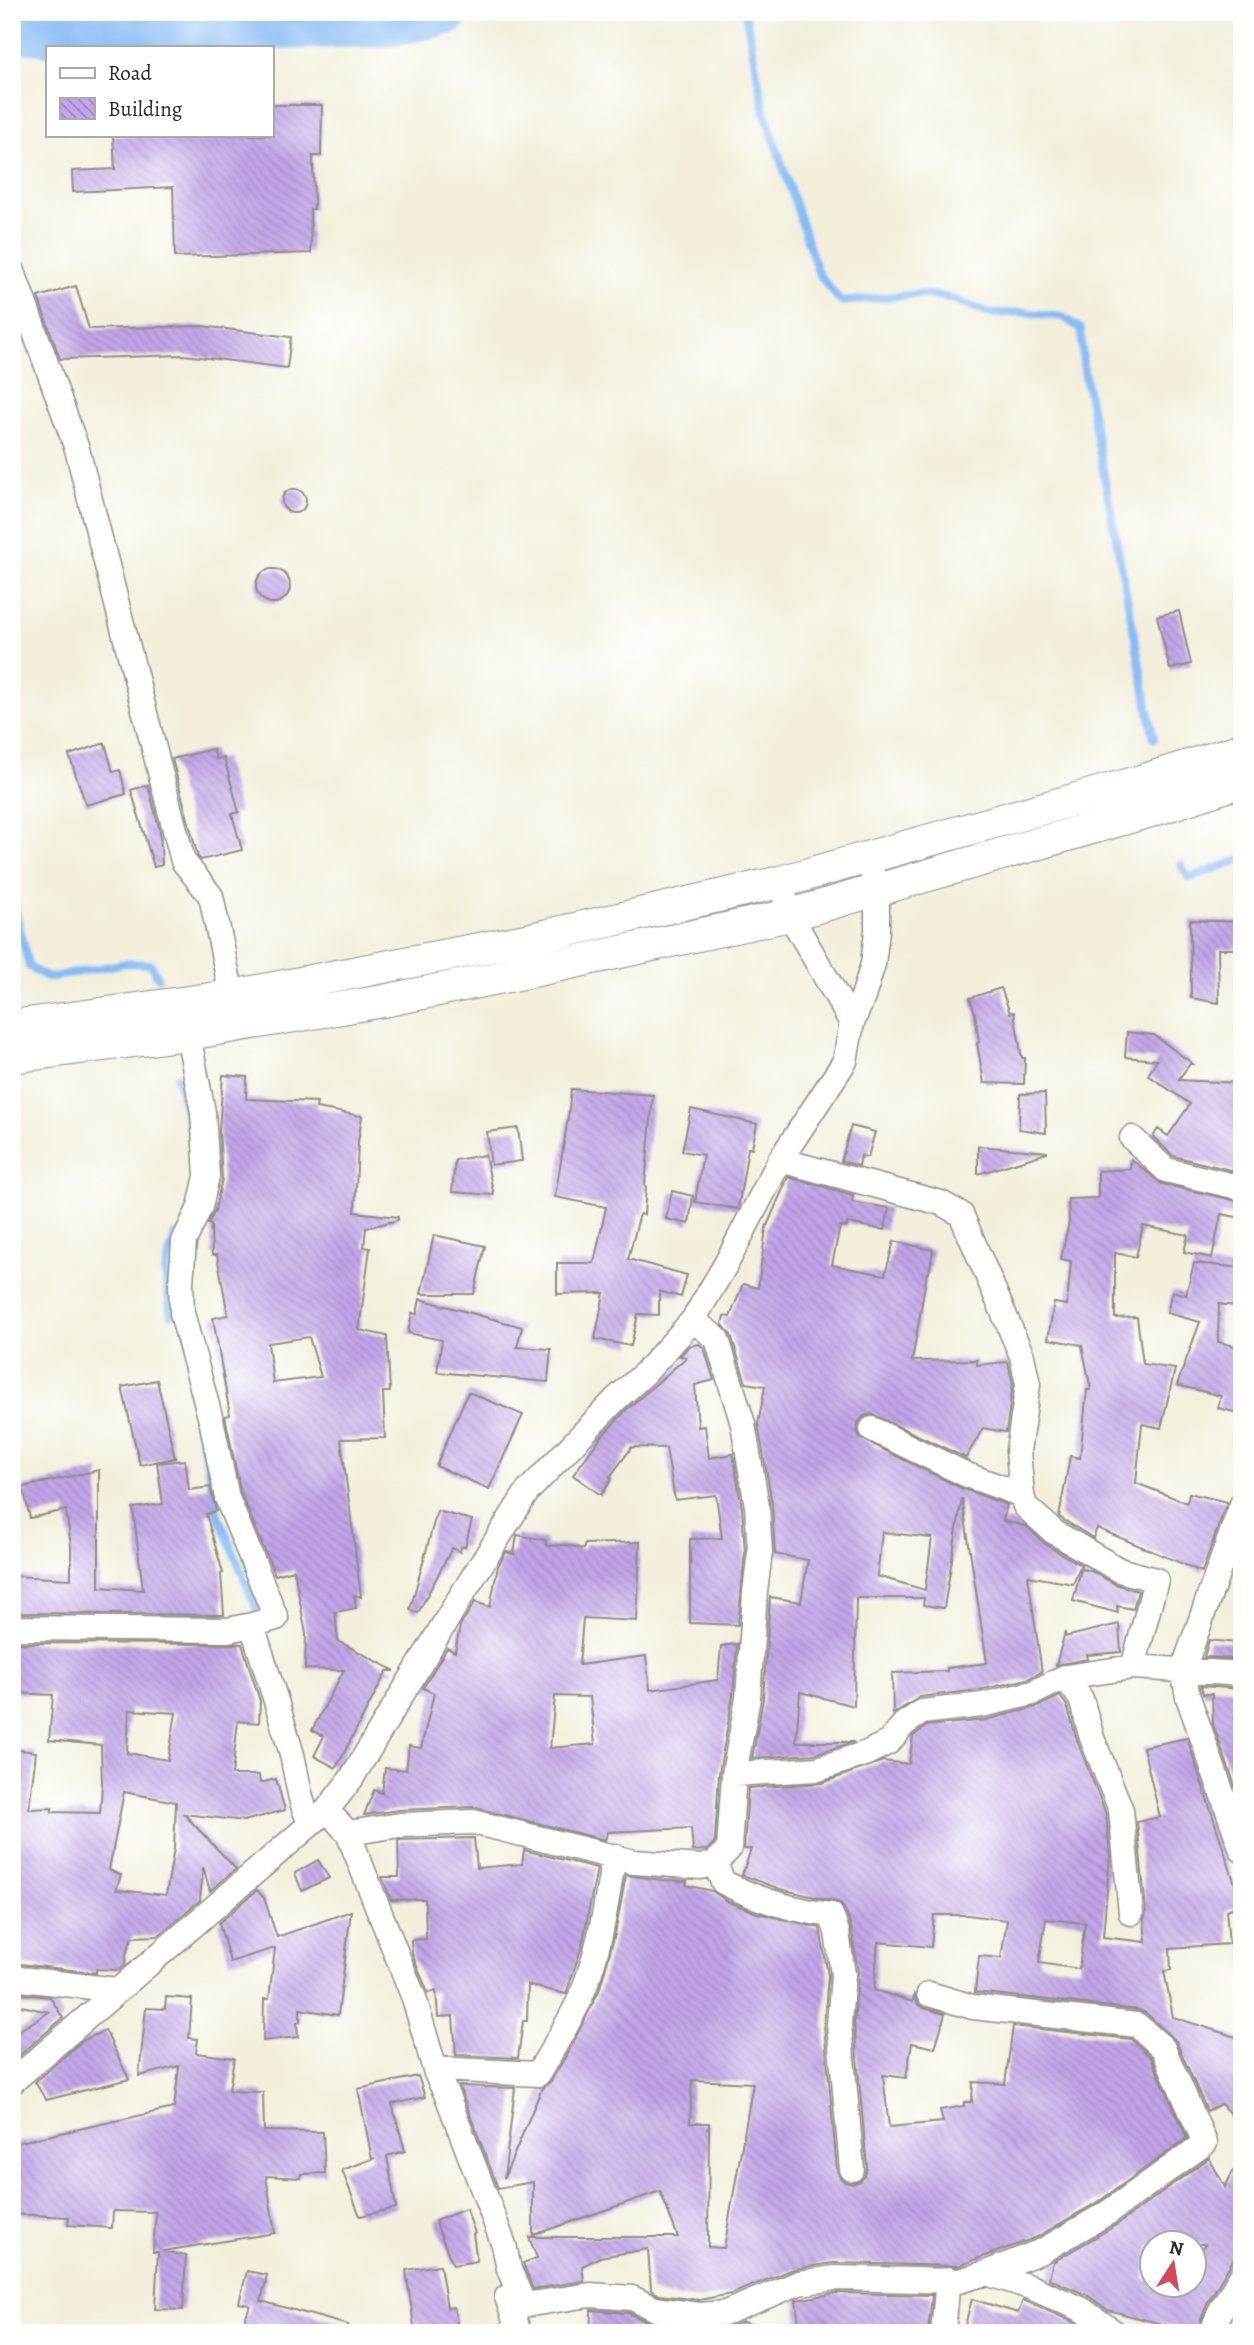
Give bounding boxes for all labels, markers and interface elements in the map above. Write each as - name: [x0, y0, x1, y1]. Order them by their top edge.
- legend: [46, 46, 273, 136]
- text: Road: [108, 59, 152, 87]
- text: Building: [108, 95, 183, 123]
- north arrow: [1138, 2230, 1208, 2300]
- text: N: [1167, 2234, 1186, 2263]

